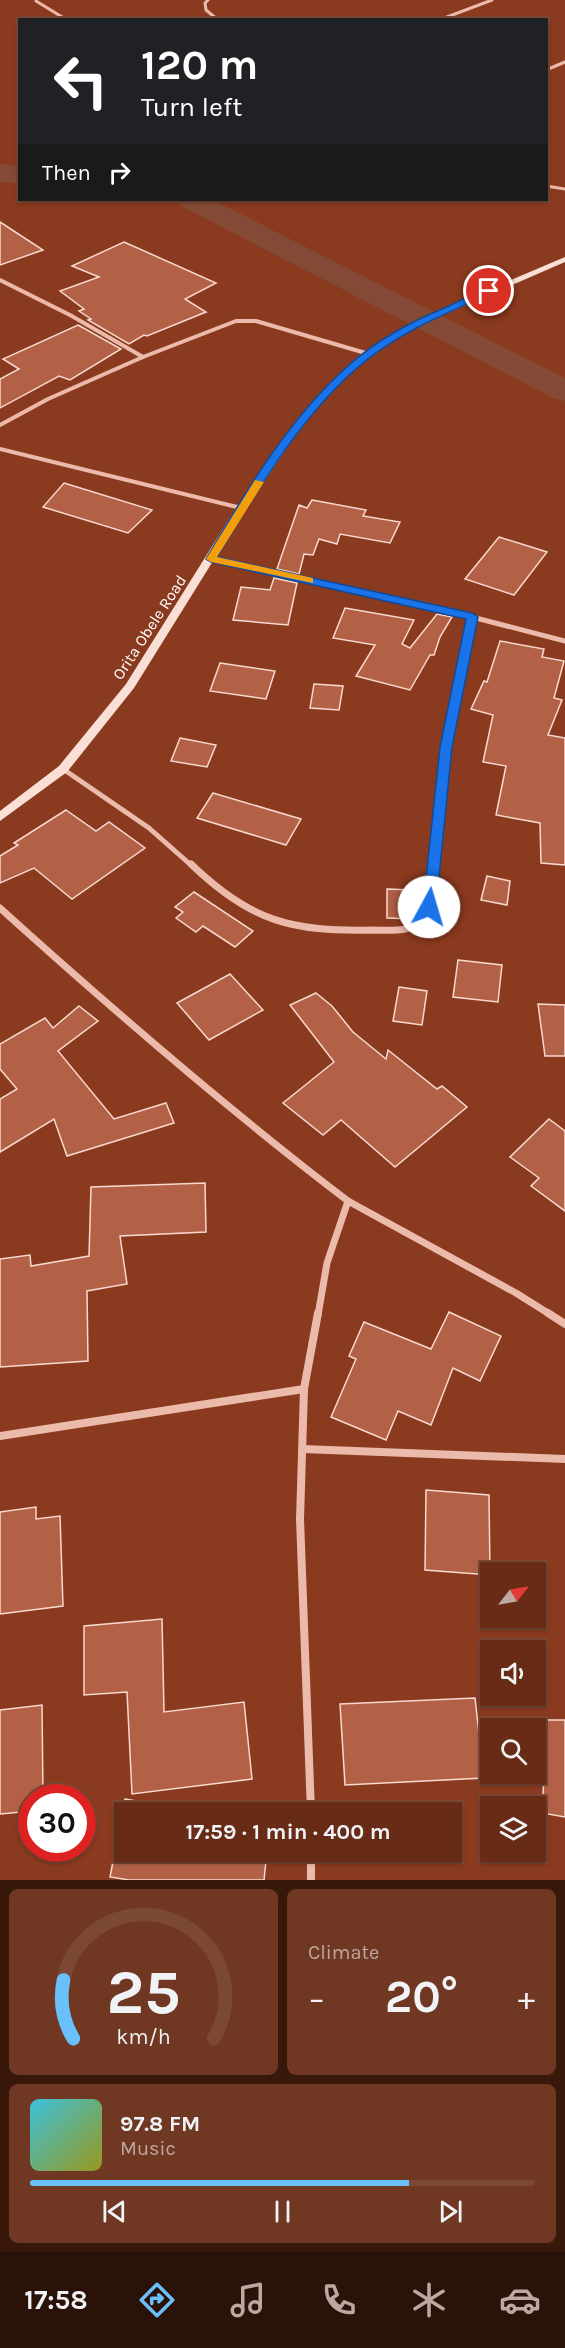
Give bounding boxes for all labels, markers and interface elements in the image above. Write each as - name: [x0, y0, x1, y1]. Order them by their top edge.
- text: 120 m: [141, 40, 258, 90]
- icon: left: [42, 42, 120, 120]
- text: Turn left: [141, 91, 242, 123]
- icon: right: [103, 156, 136, 189]
- text: Then: [42, 160, 91, 186]
- pin: [463, 265, 514, 316]
- icon: arrive: [472, 274, 505, 307]
- street label: Orita Obele Road: [109, 571, 190, 683]
- position arrow: [397, 875, 461, 939]
- north arrow: [480, 1562, 546, 1628]
- map controls: [480, 1562, 546, 1862]
- button: sound: [480, 1640, 546, 1706]
- button: search: [480, 1718, 546, 1784]
- speed limit sign: 30: [18, 1784, 96, 1862]
- button: layers: [480, 1796, 546, 1862]
- text: 17:59 · 1 min · 400 m: [185, 1819, 391, 1845]
- text: Climate: [308, 1941, 379, 1964]
- text: 25: [106, 1956, 181, 2029]
- text: 20°: [385, 1971, 458, 2023]
- text: −: [308, 1979, 325, 2017]
- text: +: [518, 1979, 535, 2017]
- text: km/h: [116, 2024, 171, 2049]
- text: 97.8 FM: [120, 2111, 200, 2137]
- text: Music: [120, 2137, 176, 2160]
- icon: previous: [98, 2195, 131, 2228]
- icon: pause: [266, 2195, 299, 2228]
- icon: next: [434, 2195, 467, 2228]
- icon: directions: [136, 2279, 178, 2321]
- icon: music: [227, 2279, 269, 2321]
- icon: phone: [318, 2279, 360, 2321]
- icon: climate: [408, 2279, 450, 2321]
- icon: car: [499, 2279, 541, 2321]
- text: 17:58: [24, 2284, 88, 2316]

